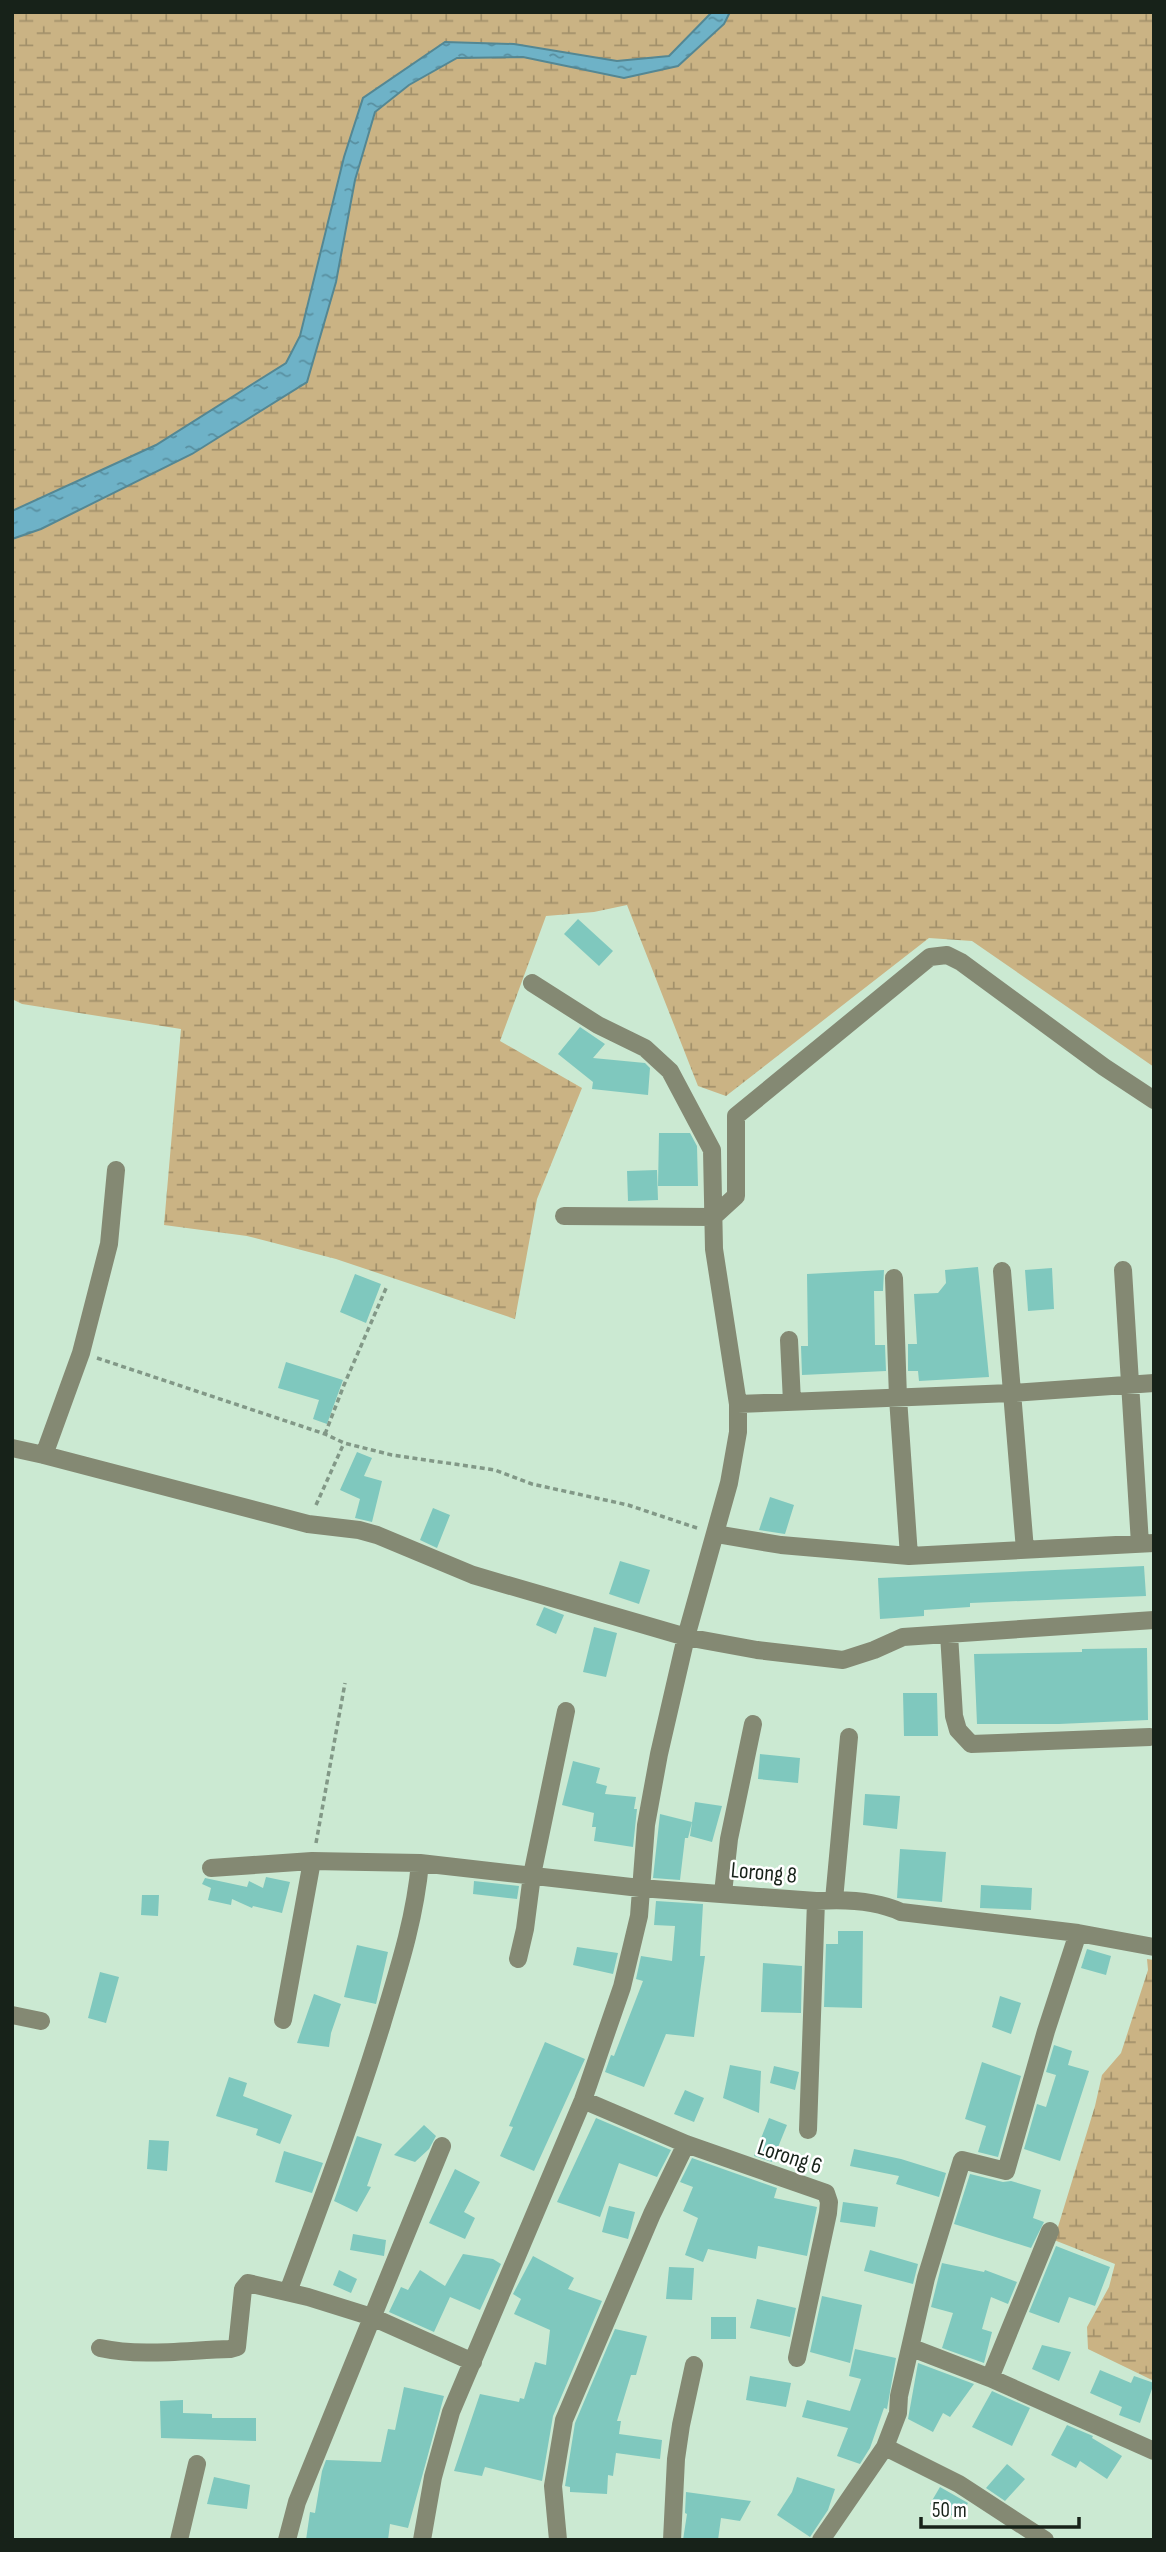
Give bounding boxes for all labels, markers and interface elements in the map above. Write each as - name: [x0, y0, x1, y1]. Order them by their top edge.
- street label: Lorong 8: [730, 1856, 798, 1890]
- street label: Lorong 6: [754, 2133, 826, 2181]
- scale bar: [921, 2486, 1078, 2530]
- text: 50 m: [932, 2498, 967, 2523]

